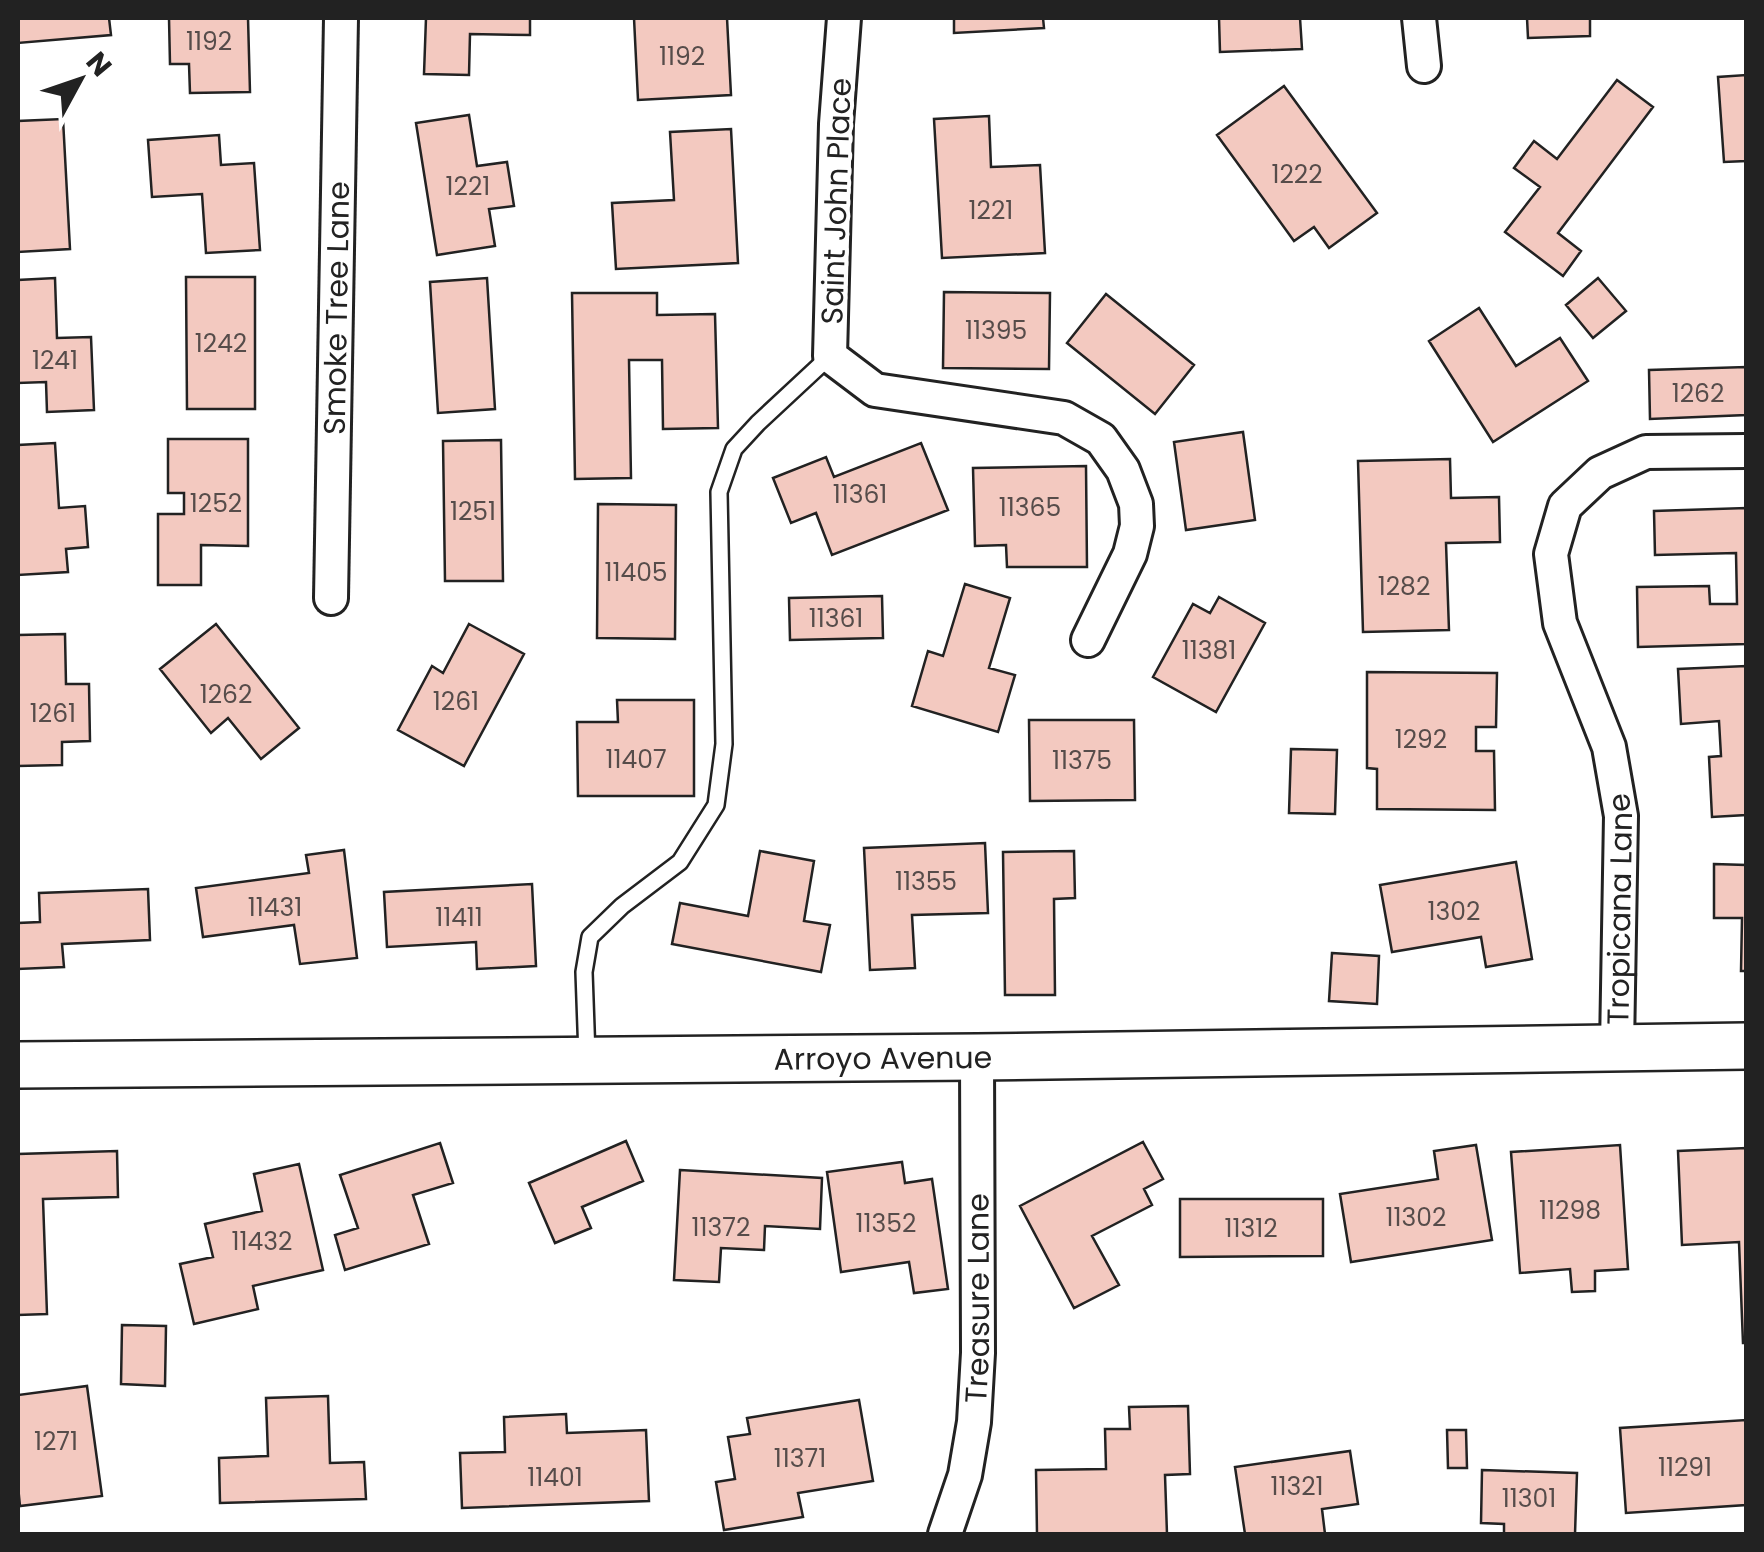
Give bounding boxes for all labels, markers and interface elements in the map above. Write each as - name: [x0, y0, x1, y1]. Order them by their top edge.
- house number: 1192: [186, 24, 232, 59]
- north arrow: [30, 30, 130, 130]
- house number: 1192: [659, 39, 705, 74]
- text: N: [77, 44, 120, 85]
- street label: Saint John Place: [810, 77, 862, 325]
- house number: 1222: [1271, 157, 1323, 192]
- house number: 1221: [446, 169, 490, 204]
- street label: Smoke Tree Lane: [312, 181, 360, 435]
- house number: 1221: [969, 193, 1013, 228]
- house number: 11395: [965, 313, 1027, 348]
- house number: 1242: [195, 326, 247, 361]
- house number: 1241: [32, 343, 78, 378]
- house number: 1262: [1672, 376, 1724, 411]
- house number: 11361: [833, 477, 887, 512]
- house number: 1252: [190, 486, 242, 521]
- house number: 11365: [999, 490, 1061, 525]
- house number: 1251: [450, 494, 496, 529]
- house number: 11405: [604, 555, 668, 590]
- house number: 1282: [1378, 569, 1430, 604]
- house number: 11361: [809, 601, 863, 636]
- house number: 11381: [1182, 633, 1236, 668]
- house number: 1262: [200, 677, 252, 712]
- house number: 1261: [433, 684, 479, 719]
- house number: 1261: [30, 696, 76, 731]
- house number: 1292: [1395, 722, 1447, 757]
- house number: 11407: [605, 742, 667, 777]
- house number: 11375: [1052, 743, 1112, 778]
- street label: Tropicana Lane: [1596, 790, 1643, 1025]
- house number: 11355: [895, 864, 957, 899]
- house number: 11431: [248, 890, 302, 925]
- house number: 1302: [1428, 894, 1480, 929]
- house number: 11411: [435, 900, 483, 935]
- street label: Arroyo Avenue: [773, 1035, 993, 1080]
- street label: Treasure Lane: [954, 1193, 1000, 1404]
- house number: 11298: [1539, 1193, 1601, 1228]
- house number: 11302: [1386, 1200, 1446, 1235]
- house number: 11352: [856, 1206, 916, 1241]
- house number: 11372: [692, 1210, 750, 1245]
- house number: 11312: [1224, 1211, 1278, 1246]
- house number: 11432: [232, 1224, 292, 1259]
- house number: 1271: [34, 1424, 78, 1459]
- house number: 11371: [774, 1441, 826, 1476]
- house number: 11291: [1658, 1450, 1712, 1485]
- house number: 11401: [527, 1460, 583, 1495]
- house number: 11321: [1270, 1469, 1324, 1504]
- house number: 11301: [1502, 1481, 1556, 1516]

